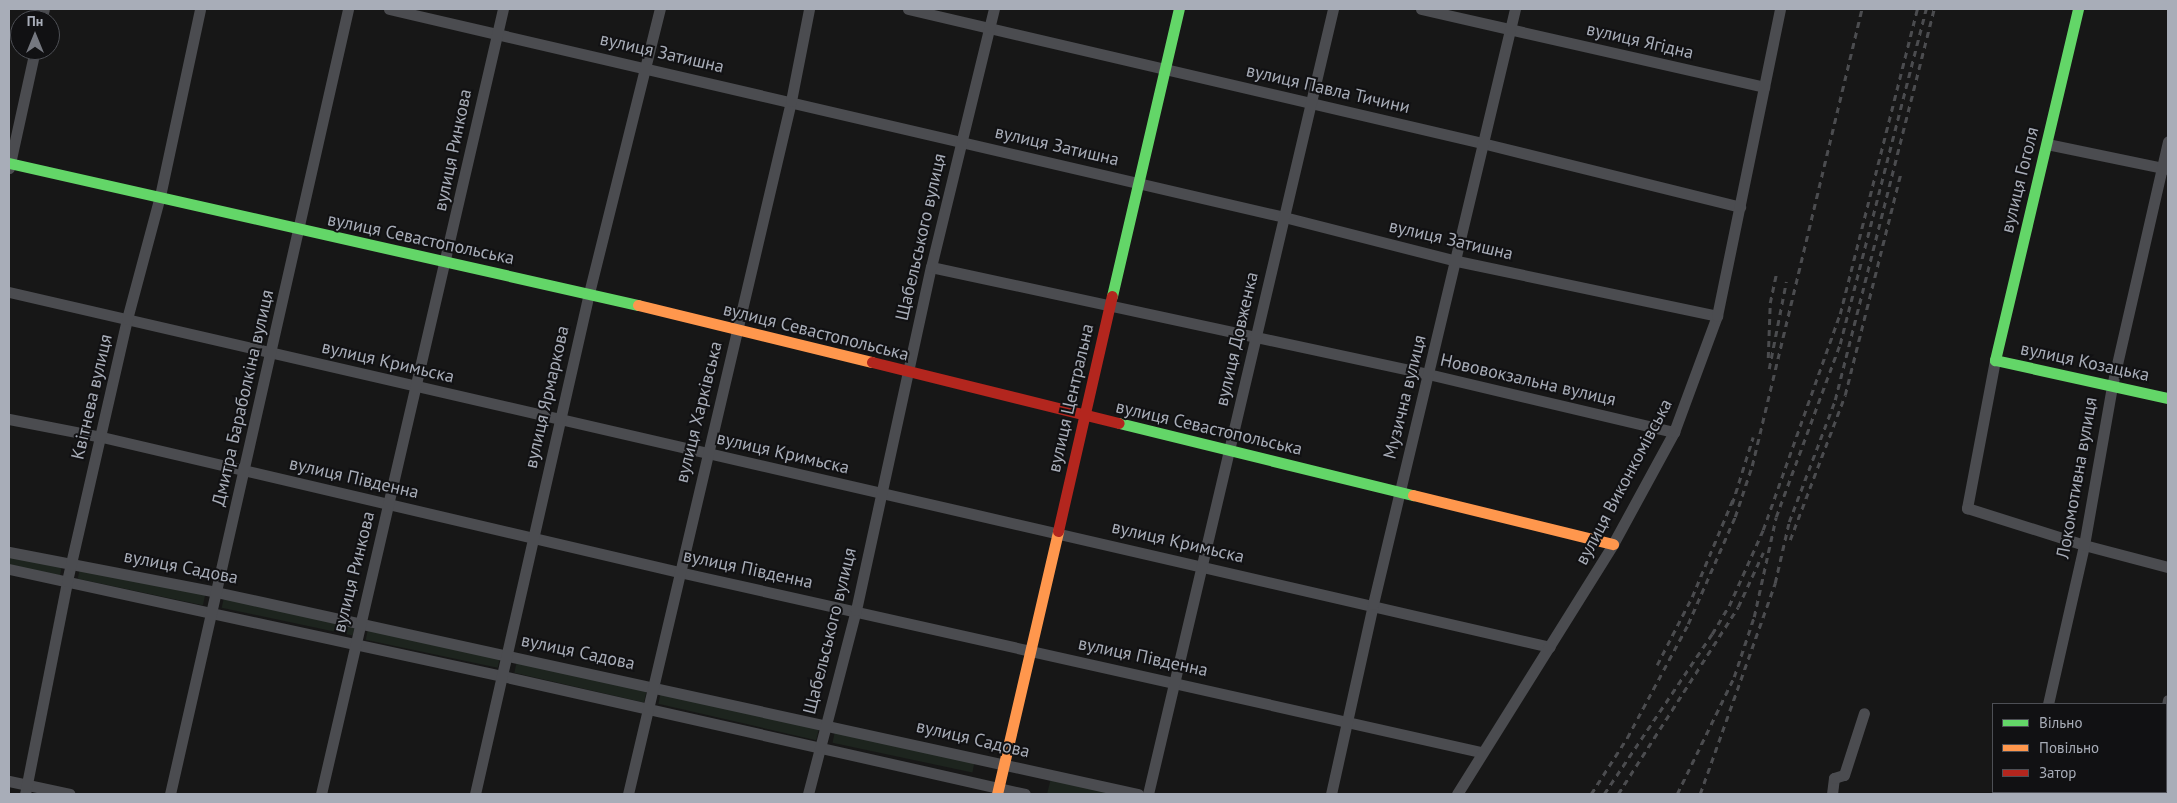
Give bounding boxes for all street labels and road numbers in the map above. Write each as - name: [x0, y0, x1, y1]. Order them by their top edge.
- street label: вулиця Ягідна: [1584, 18, 1696, 64]
- street label: вулиця Затишна: [598, 28, 726, 78]
- street label: вулиця Павла Тичини: [1244, 60, 1412, 118]
- street label: вулиця Ринкова: [430, 87, 476, 213]
- street label: вулиця Затишна: [993, 121, 1121, 171]
- street label: вулиця Гоголя: [1996, 125, 2044, 235]
- street label: Щабельського вулиця: [891, 151, 951, 323]
- street label: вулиця Севастопольська: [326, 209, 516, 269]
- street label: вулиця Затишна: [1387, 215, 1515, 265]
- street label: вулиця Довженка: [1211, 270, 1263, 408]
- street label: Дмитра Бараболкіна вулиця: [208, 288, 278, 508]
- street label: вулиця Севастопольська: [721, 298, 911, 366]
- street label: вулиця Центральна: [1043, 322, 1099, 474]
- street label: вулиця Ярмаркова: [520, 324, 574, 470]
- street label: Квітнева вулиця: [67, 332, 117, 462]
- street label: Музична вулиця: [1379, 333, 1431, 461]
- street label: вулиця Кримьска: [320, 336, 456, 388]
- street label: вулиця Козацька: [2019, 338, 2151, 386]
- street label: вулиця Харківська: [671, 339, 727, 485]
- street label: Нововокзальна вулиця: [1438, 349, 1618, 411]
- street label: вулиця Виконкомівська: [1571, 395, 1677, 569]
- street label: Локомотивна вулиця: [2052, 395, 2102, 561]
- street label: вулиця Севастопольська: [1114, 396, 1304, 460]
- street label: вулиця Кримьска: [715, 427, 851, 479]
- street label: вулиця Південна: [287, 453, 421, 503]
- street label: вулиця Ринкова: [328, 509, 380, 635]
- street label: вулиця Кримьска: [1110, 516, 1246, 568]
- street label: вулиця Садова: [122, 545, 240, 589]
- street label: вулиця Південна: [681, 545, 815, 593]
- street label: Щабельського вулиця: [799, 546, 861, 716]
- street label: вулиця Садова: [519, 629, 637, 675]
- street label: вулиця Південна: [1076, 633, 1210, 681]
- street label: вулиця Садова: [914, 715, 1032, 763]

